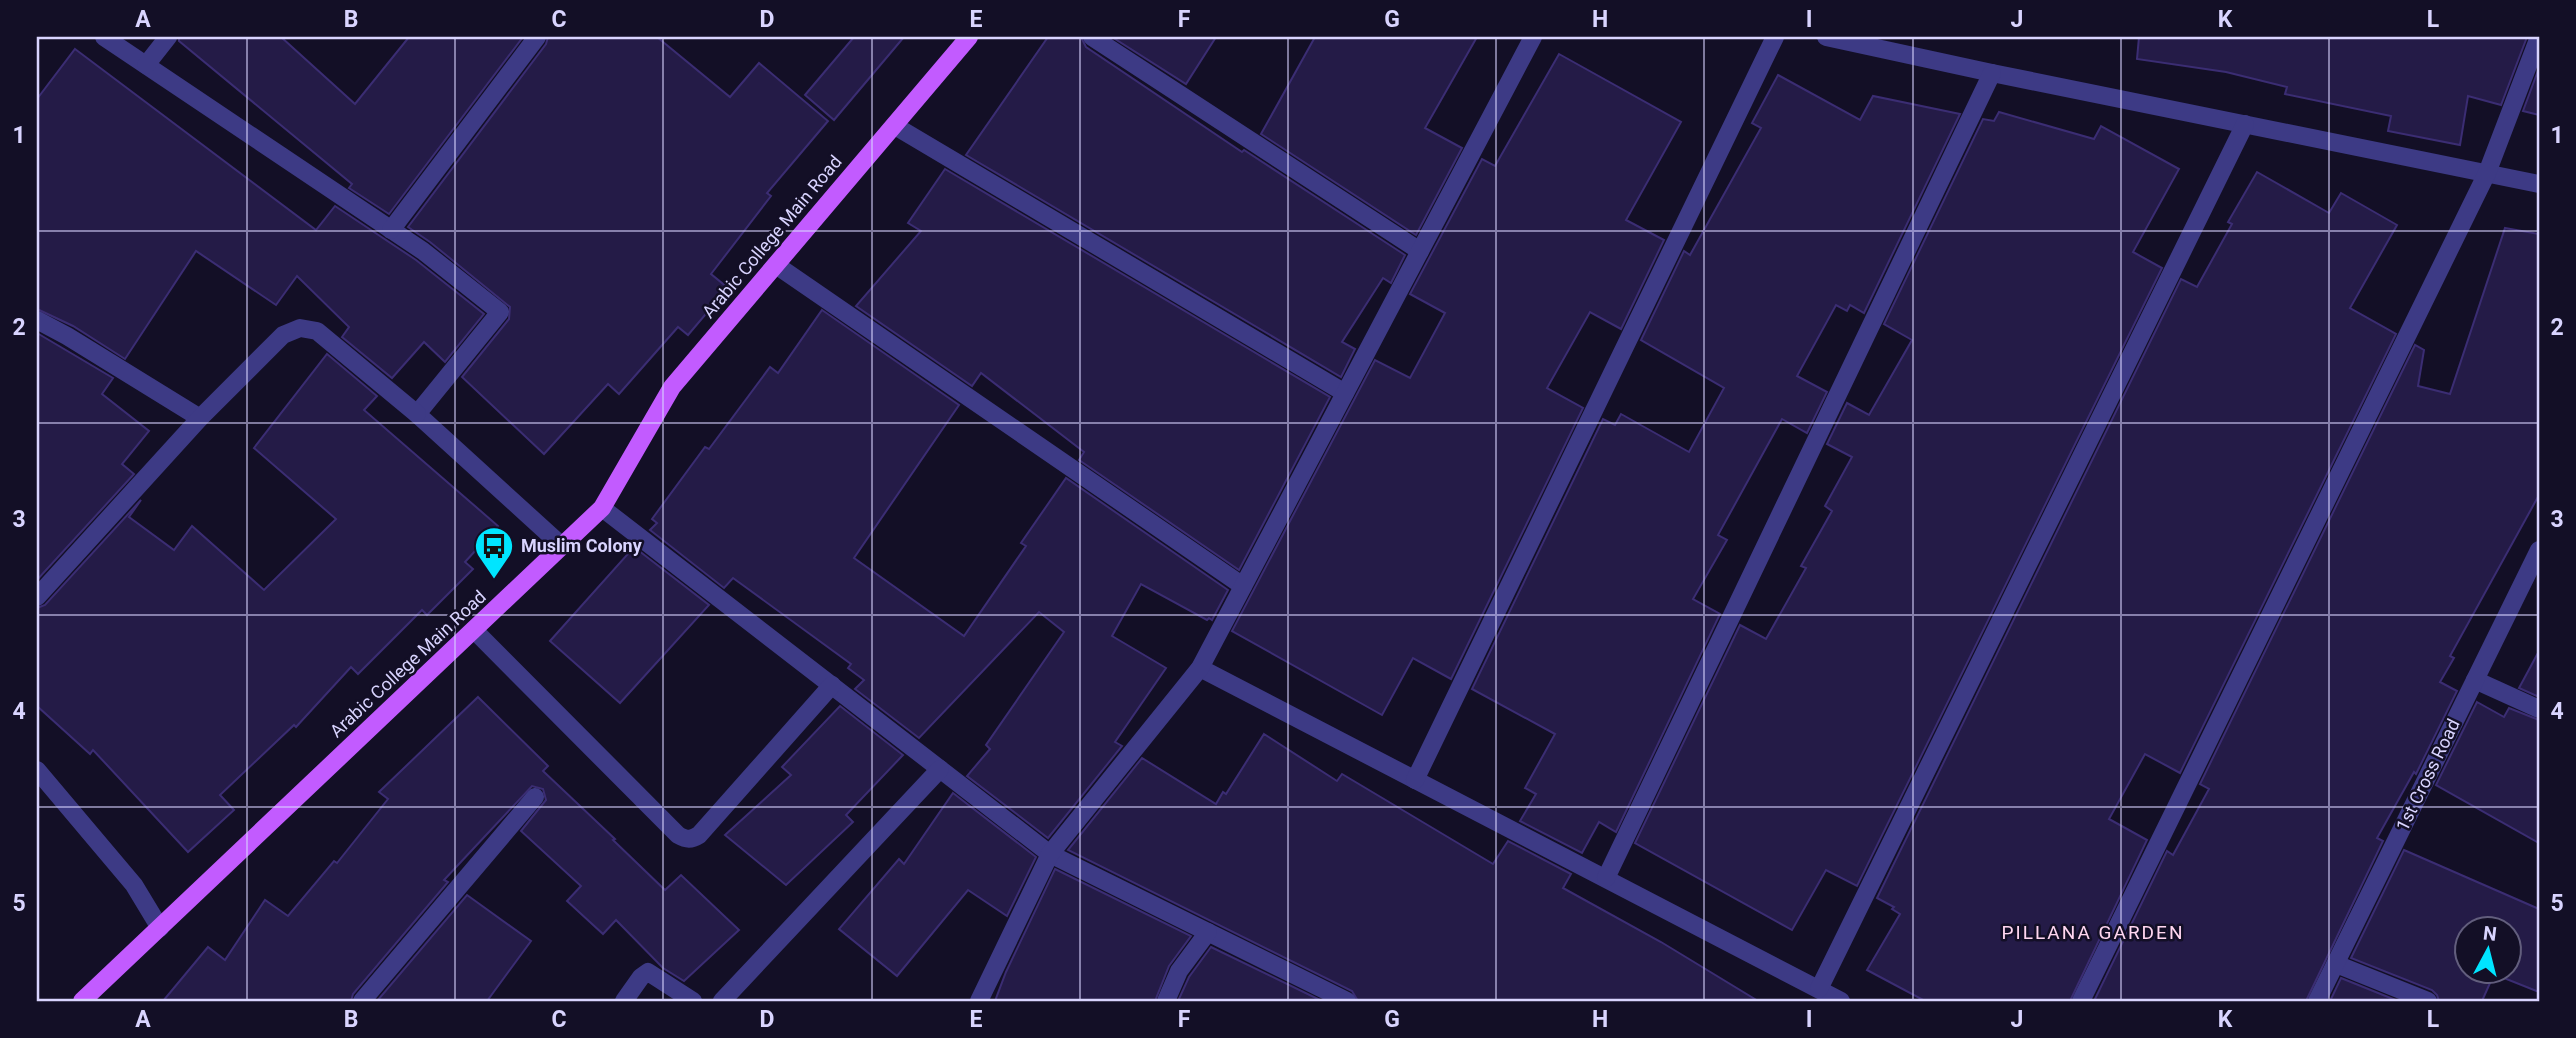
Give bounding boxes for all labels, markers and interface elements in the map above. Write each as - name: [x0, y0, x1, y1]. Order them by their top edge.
- text: A: [135, 6, 151, 33]
- text: B: [344, 6, 358, 33]
- text: C: [551, 6, 567, 33]
- text: D: [760, 6, 774, 33]
- text: E: [970, 6, 983, 33]
- text: F: [1178, 6, 1191, 33]
- text: G: [1384, 6, 1400, 33]
- text: H: [1592, 6, 1608, 33]
- text: I: [1806, 6, 1812, 33]
- text: J: [2011, 6, 2023, 33]
- text: K: [2218, 6, 2233, 33]
- text: L: [2427, 6, 2439, 33]
- text: 1: [12, 122, 26, 149]
- text: 1: [2550, 122, 2564, 149]
- street label: Arabic College Main Road: [697, 151, 846, 322]
- text: 2: [12, 314, 26, 341]
- text: 2: [2550, 314, 2564, 341]
- text: 3: [12, 506, 26, 533]
- text: 3: [2550, 506, 2564, 533]
- bus stop icon: Muslim Colony: [473, 525, 515, 580]
- place label: Muslim Colony: [521, 535, 643, 556]
- street label: Arabic College Main Road: [325, 586, 490, 741]
- text: 4: [12, 698, 26, 725]
- text: 4: [2550, 698, 2564, 725]
- street label: 1st Cross Road: [2391, 715, 2464, 834]
- text: 5: [12, 890, 26, 917]
- text: 5: [2550, 890, 2564, 917]
- north arrow: [2454, 916, 2524, 986]
- district label: PILLANA GARDEN: [2002, 921, 2184, 944]
- text: N: [2482, 921, 2498, 946]
- text: A: [135, 1006, 151, 1033]
- text: B: [344, 1006, 358, 1033]
- text: C: [551, 1006, 567, 1033]
- text: D: [760, 1006, 774, 1033]
- text: E: [970, 1006, 983, 1033]
- text: F: [1178, 1006, 1191, 1033]
- text: G: [1384, 1006, 1400, 1033]
- text: H: [1592, 1006, 1608, 1033]
- text: I: [1806, 1006, 1812, 1033]
- text: J: [2011, 1006, 2023, 1033]
- text: K: [2218, 1006, 2233, 1033]
- text: L: [2427, 1006, 2439, 1033]

